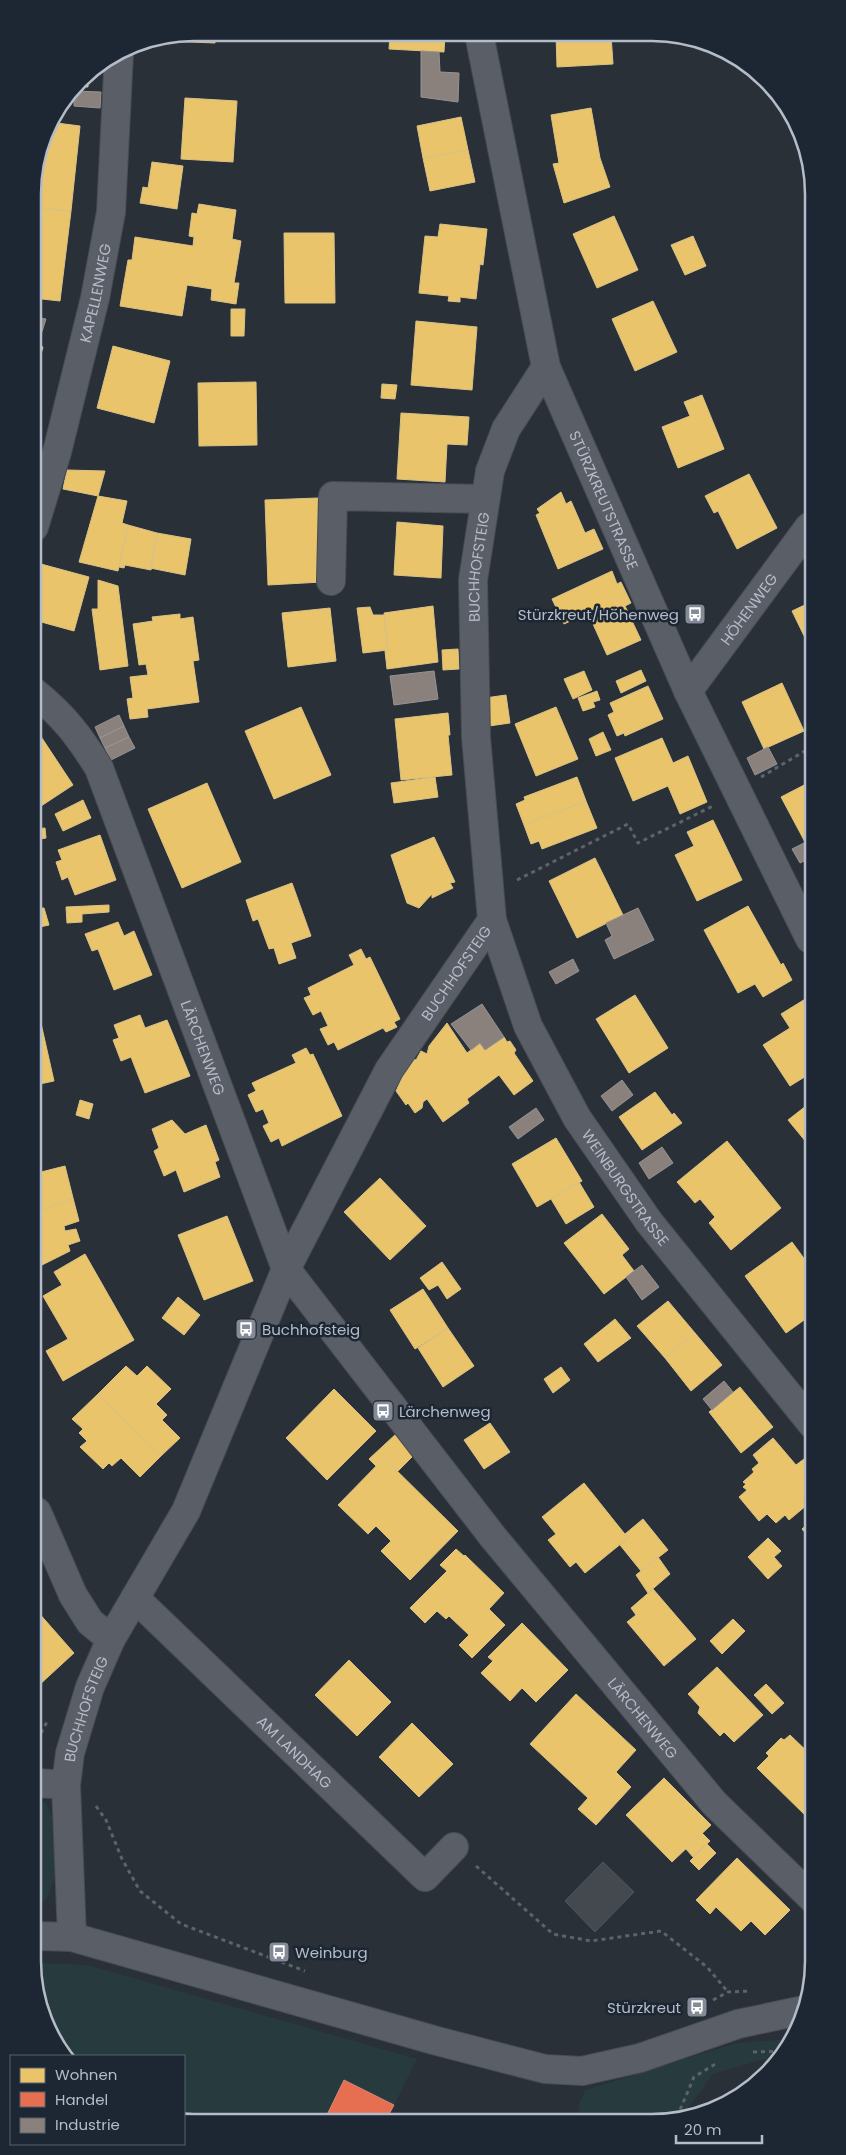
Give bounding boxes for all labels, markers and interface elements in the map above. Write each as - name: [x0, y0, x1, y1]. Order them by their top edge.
- street label: KAPELLENWEG: [74, 241, 115, 345]
- street label: STÜRZKREUTSTRASSE: [565, 427, 644, 573]
- street label: BUCHHOFSTEIG: [462, 510, 494, 622]
- street label: HÖHENWEG: [715, 568, 782, 649]
- bus stop icon: Stürzkreut/Höhenweg: [683, 602, 707, 626]
- place label: Stürzkreut/Höhenweg: [518, 604, 679, 625]
- street label: BUCHHOFSTEIG: [416, 921, 496, 1024]
- street label: LÄRCHENWEG: [176, 997, 231, 1098]
- street label: WEINBURGSTRASSE: [577, 1125, 674, 1250]
- bus stop icon: Buchhofsteig: [234, 1317, 258, 1341]
- place label: Buchhofsteig: [262, 1319, 360, 1340]
- bus stop icon: Lärchenweg: [371, 1399, 395, 1423]
- place label: Lärchenweg: [399, 1401, 491, 1422]
- street label: BUCHHOFSTEIG: [58, 1652, 113, 1763]
- street label: LÄRCHENWEG: [603, 1673, 683, 1763]
- street label: AM LANDHAG: [253, 1711, 337, 1793]
- bus stop icon: Weinburg: [267, 1940, 291, 1964]
- place label: Weinburg: [295, 1942, 368, 1963]
- bus stop icon: Stürzkreut: [685, 1995, 709, 2019]
- place label: Stürzkreut: [607, 1997, 681, 2018]
- legend: [10, 2055, 185, 2145]
- text: Wohnen: [55, 2064, 117, 2085]
- text: Handel: [55, 2089, 108, 2110]
- scale bar: [676, 2112, 762, 2144]
- text: Industrie: [55, 2114, 120, 2135]
- text: 20 m: [684, 2119, 722, 2140]

